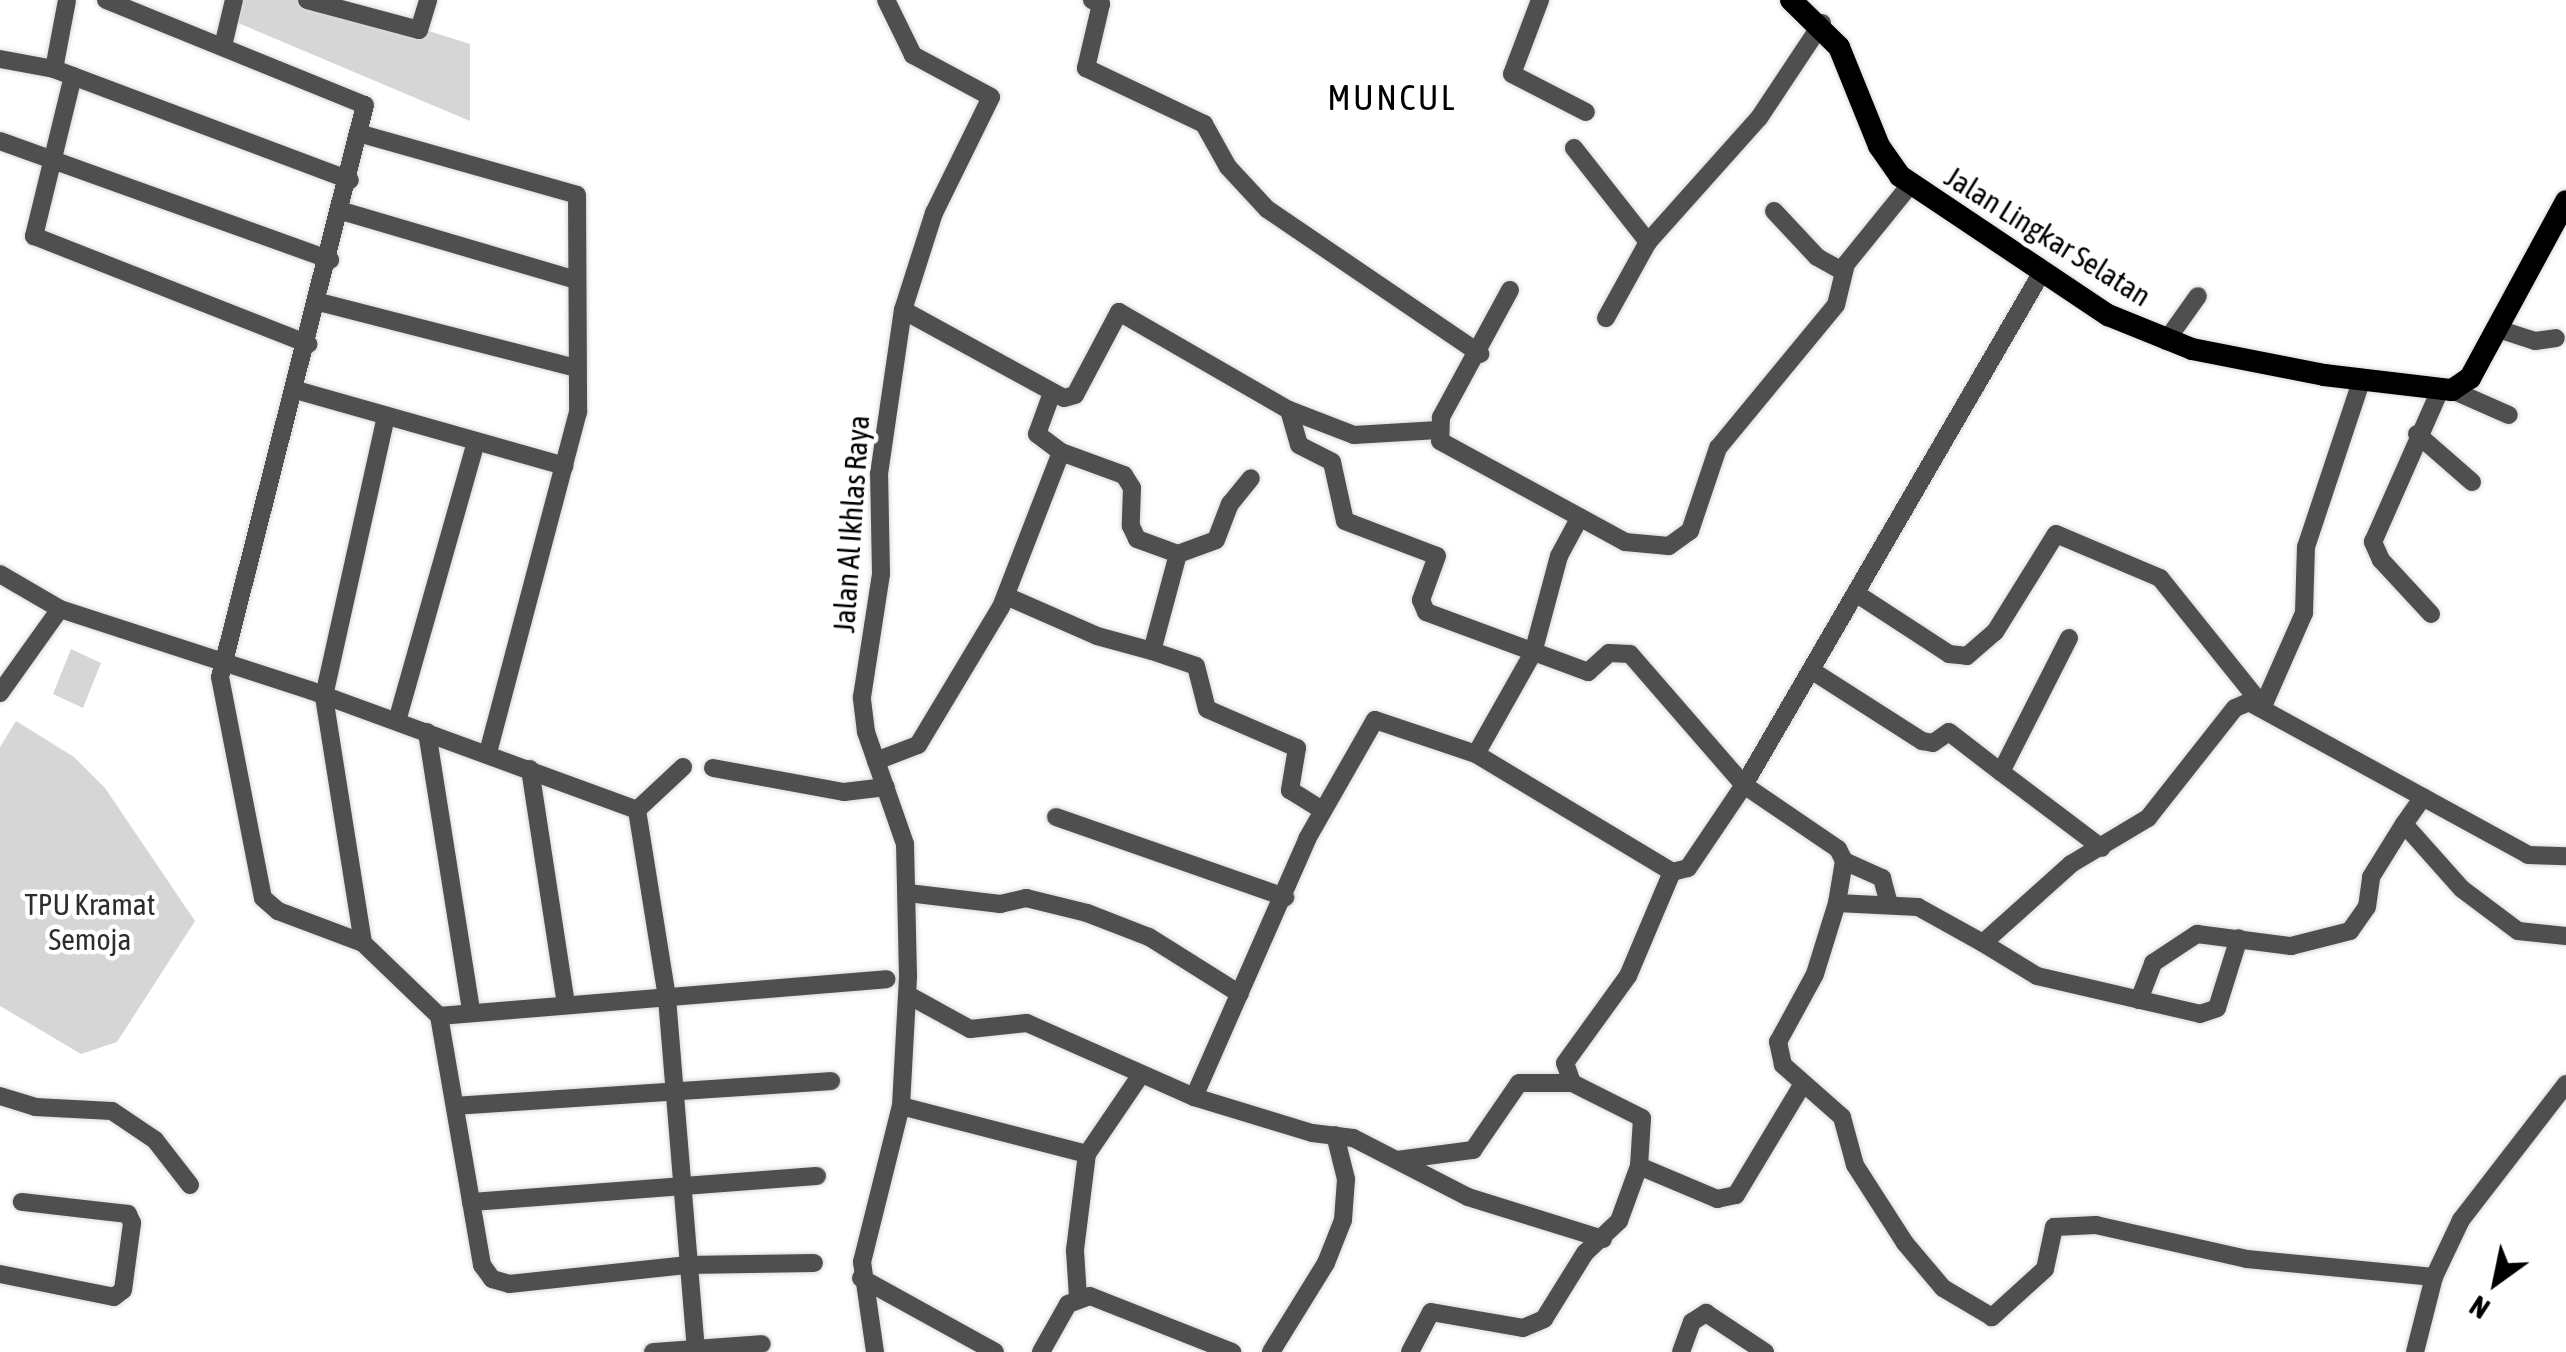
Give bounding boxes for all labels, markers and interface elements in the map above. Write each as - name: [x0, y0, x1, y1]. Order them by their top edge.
- district label: MUNCUL: [1327, 76, 1457, 118]
- street label: Jalan Lingkar Selatan: [1939, 158, 2157, 314]
- street label: Jalan Al Ikhlas Raya: [825, 414, 877, 634]
- park label: TPU Kramat Semoja: [25, 886, 155, 956]
- north arrow: [2446, 1232, 2546, 1332]
- text: N: [2464, 1289, 2495, 1325]

